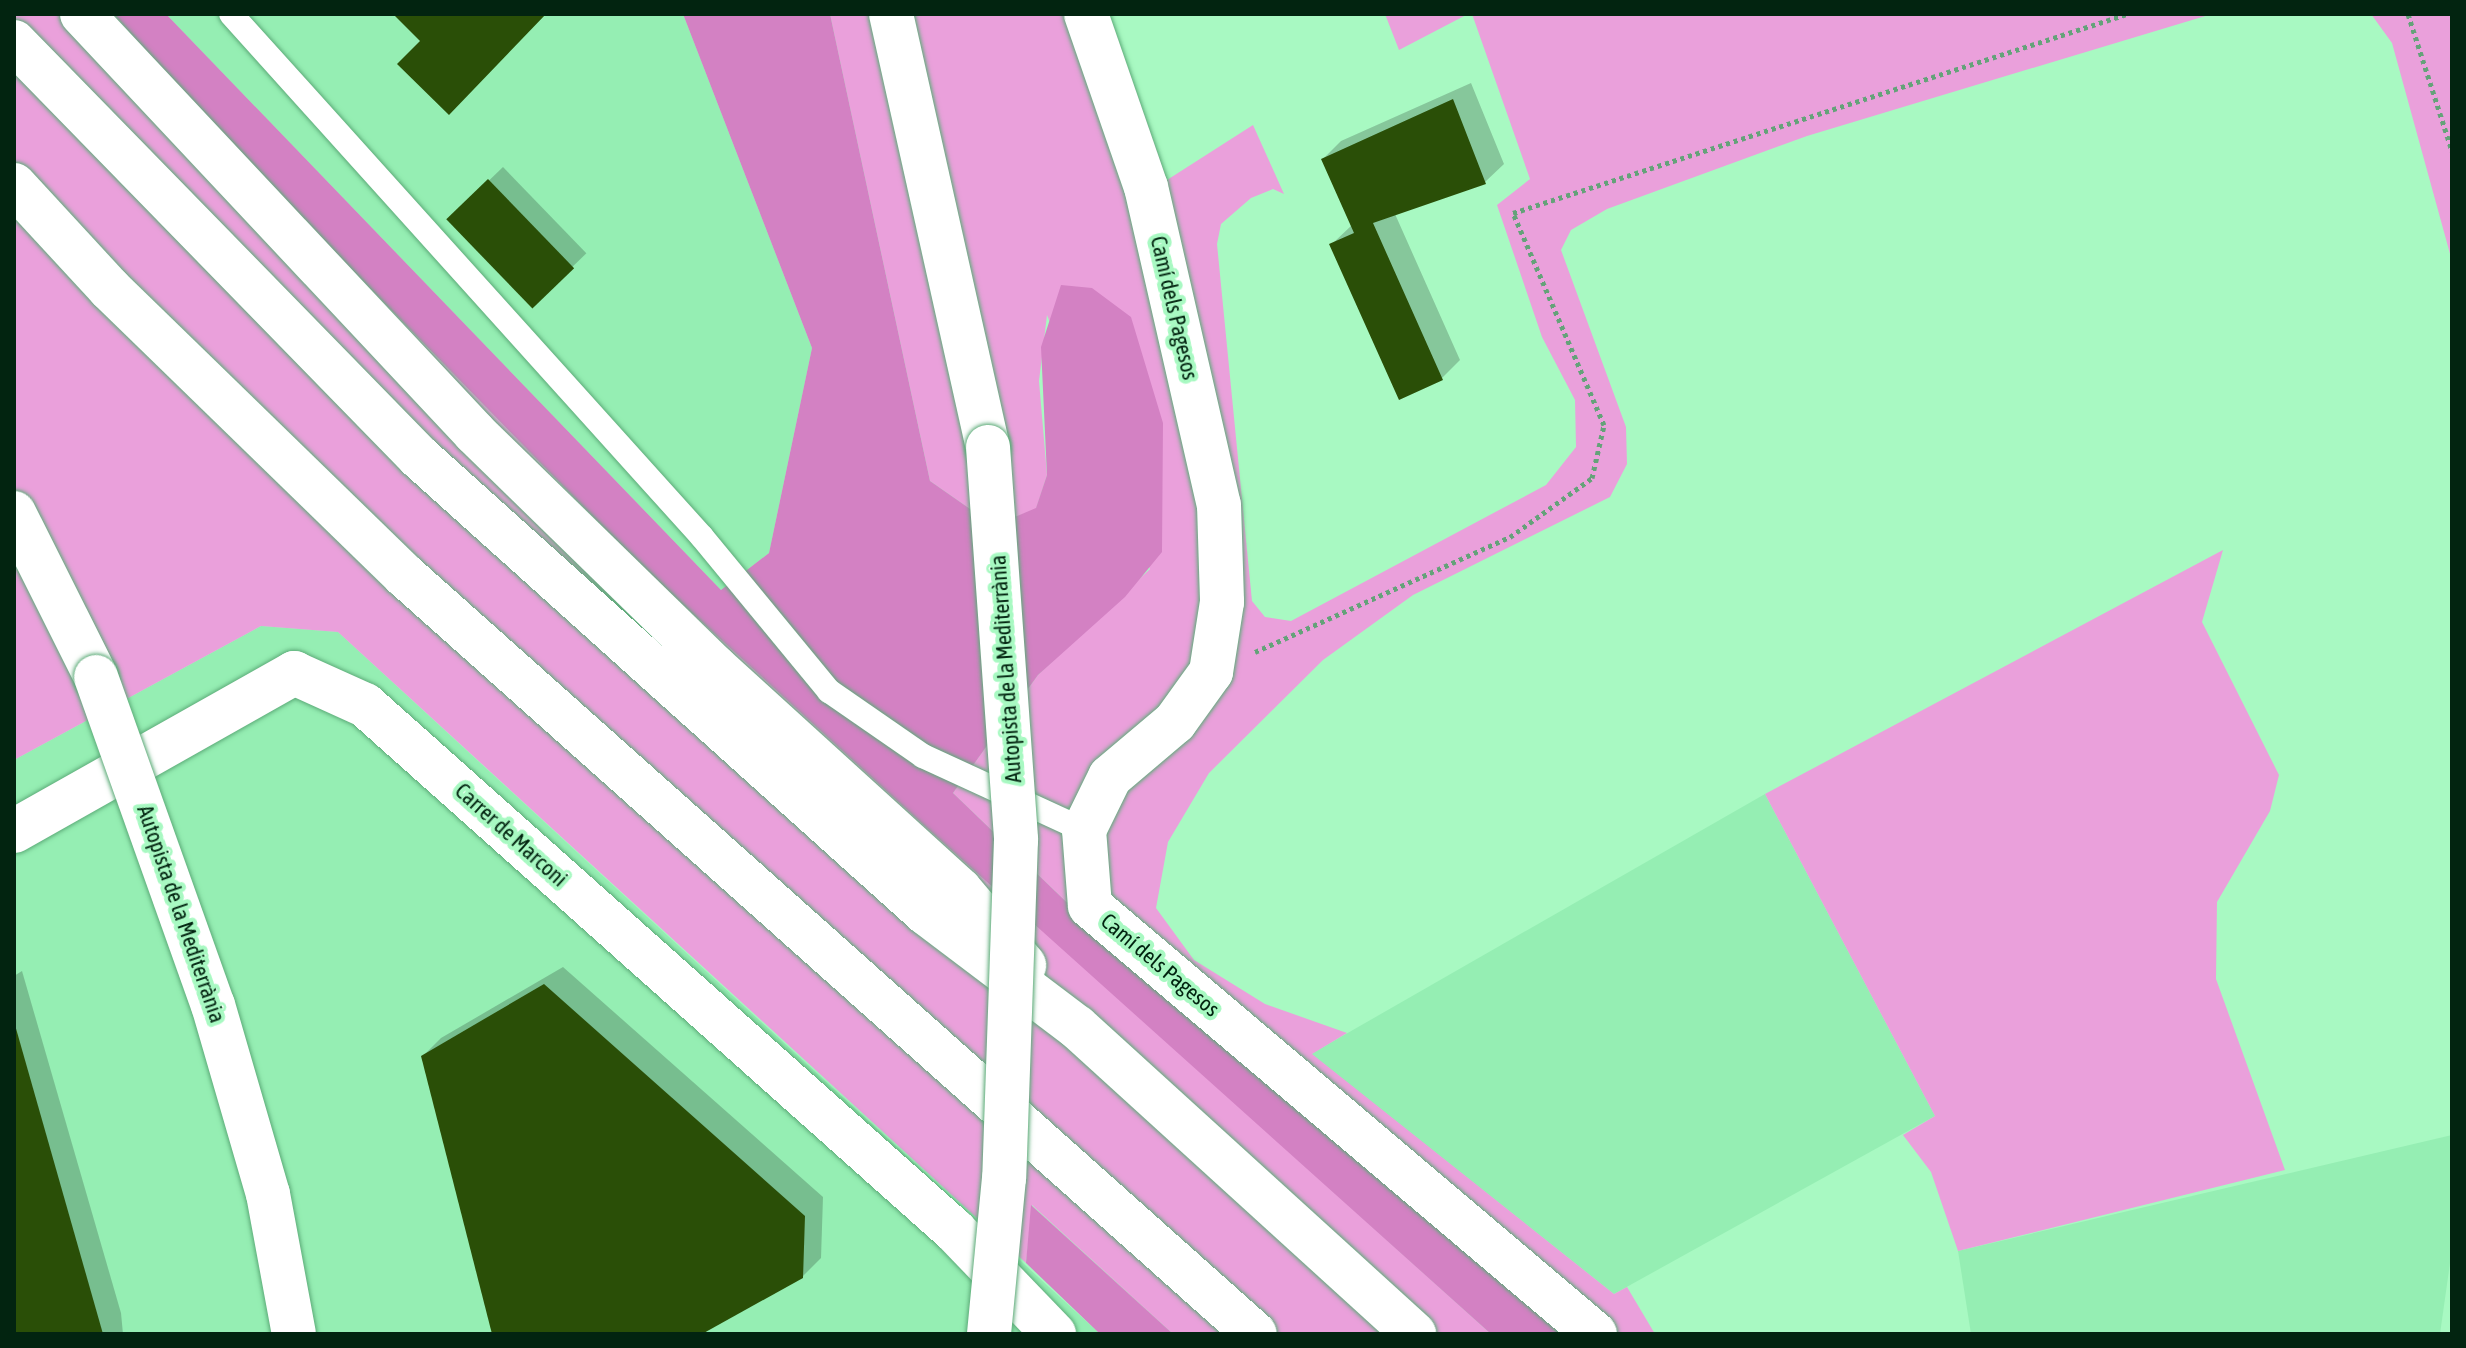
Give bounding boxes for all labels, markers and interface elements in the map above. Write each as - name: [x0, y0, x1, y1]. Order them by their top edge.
- street label: Camí dels Pagesos: [1145, 234, 1203, 382]
- street label: Autopista de la Mediterrània: [985, 554, 1027, 784]
- street label: Carrer de Marconi: [450, 778, 572, 892]
- street label: Autopista de la Mediterrània: [131, 802, 231, 1026]
- street label: Camí dels Pagesos: [1095, 908, 1225, 1022]

